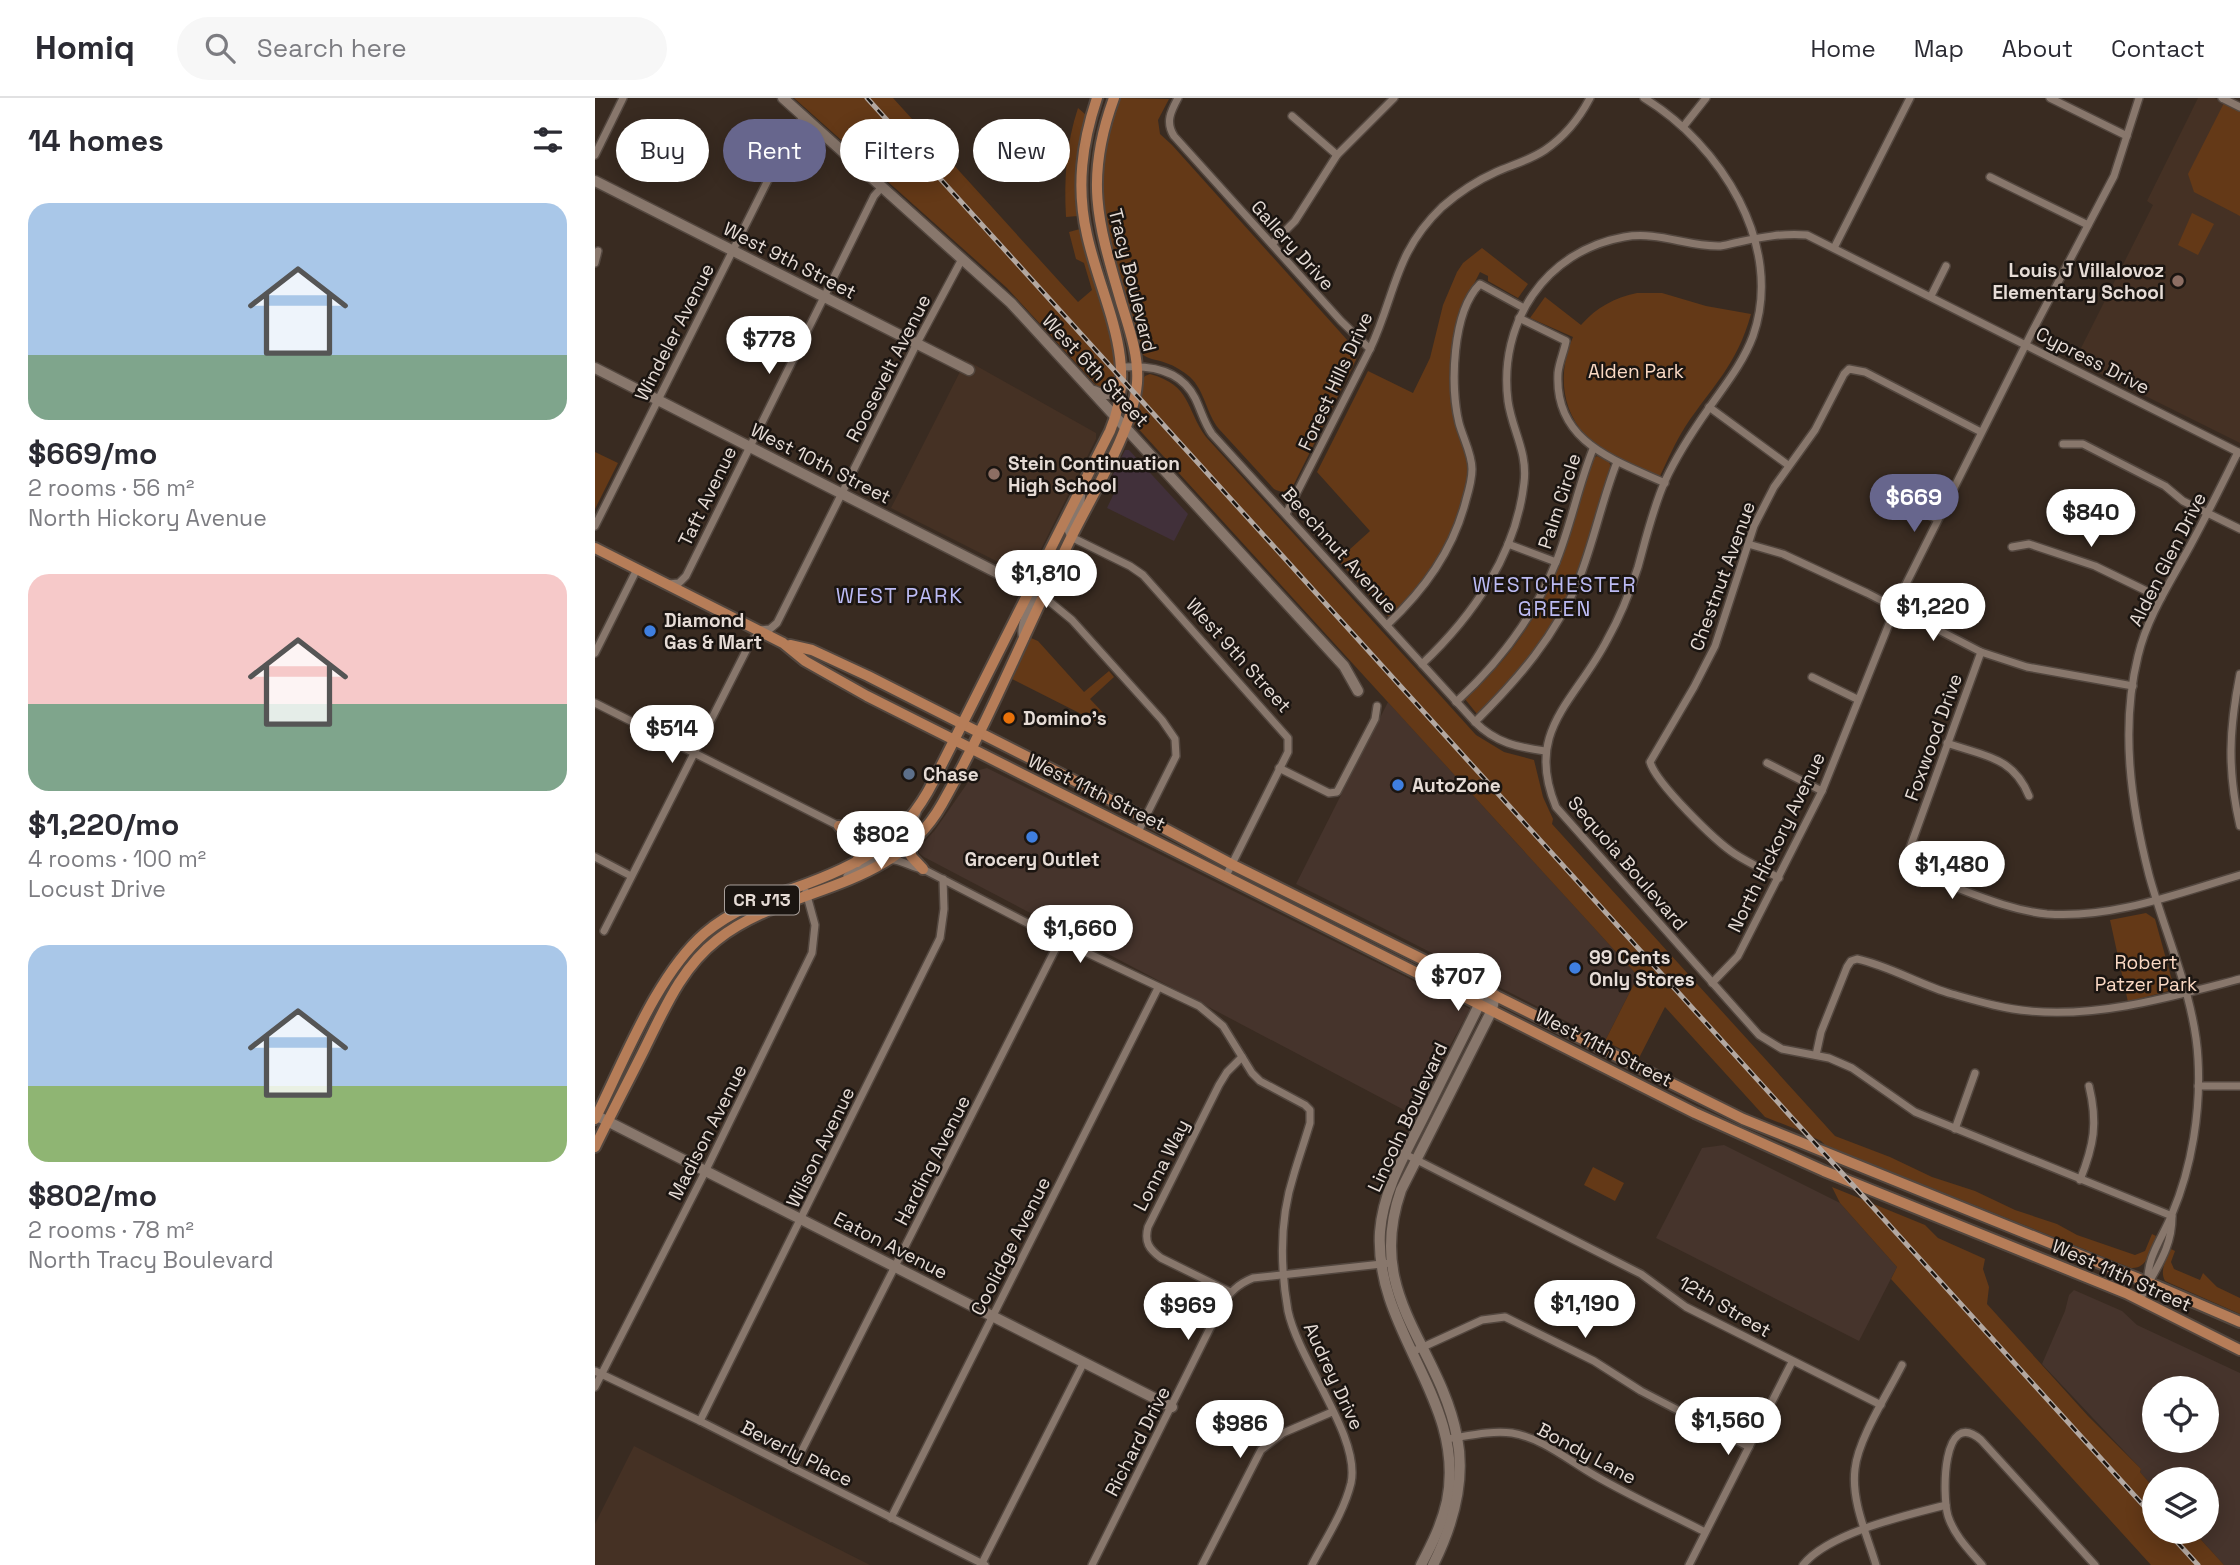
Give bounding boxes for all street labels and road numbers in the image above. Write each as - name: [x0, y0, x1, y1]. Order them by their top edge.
- street label: Gallery Drive: [1245, 195, 1340, 296]
- street label: Tracy Boulevard: [1103, 206, 1162, 354]
- street label: West 9th Street: [719, 216, 860, 305]
- street label: Windeler Avenue: [629, 259, 720, 405]
- street label: Roosevelt Avenue: [840, 290, 936, 446]
- street label: West 6th Street: [1037, 308, 1155, 432]
- street label: Forest Hills Drive: [1292, 308, 1379, 455]
- street label: Cypress Drive: [2032, 321, 2154, 400]
- street label: West 10th Street: [746, 417, 895, 510]
- street label: Taft Avenue: [672, 442, 742, 550]
- street label: Palm Circle: [1532, 450, 1587, 552]
- street label: Beechnut Avenue: [1276, 482, 1403, 619]
- street label: Alden Glen Drive: [2123, 488, 2212, 630]
- street label: Chestnut Avenue: [1684, 498, 1761, 654]
- street label: West 9th Street: [1180, 593, 1297, 718]
- street label: Foxwood Drive: [1899, 670, 1968, 804]
- street label: West 11th Street: [1024, 748, 1170, 837]
- street label: North Hickory Avenue: [1722, 748, 1831, 936]
- street label: Sequoia Boulevard: [1562, 791, 1693, 936]
- road number: CR J13: [725, 886, 799, 914]
- street label: West 11th Street: [1531, 1002, 1676, 1093]
- street label: Lincoln Boulevard: [1362, 1038, 1453, 1196]
- street label: Madison Avenue: [662, 1060, 752, 1204]
- street label: Wilson Avenue: [780, 1083, 860, 1212]
- street label: Harding Avenue: [889, 1091, 976, 1229]
- street label: Lonna Way: [1128, 1115, 1195, 1215]
- street label: Coolidge Avenue: [965, 1173, 1056, 1320]
- street label: Eaton Avenue: [830, 1206, 952, 1285]
- street label: West 11th Street: [2048, 1233, 2196, 1317]
- street label: 12th Street: [1674, 1270, 1775, 1343]
- street label: Audrey Drive: [1298, 1318, 1369, 1434]
- street label: Richard Drive: [1099, 1382, 1176, 1500]
- street label: Beverly Place: [737, 1415, 857, 1492]
- street label: Bondy Lane: [1533, 1417, 1641, 1490]

